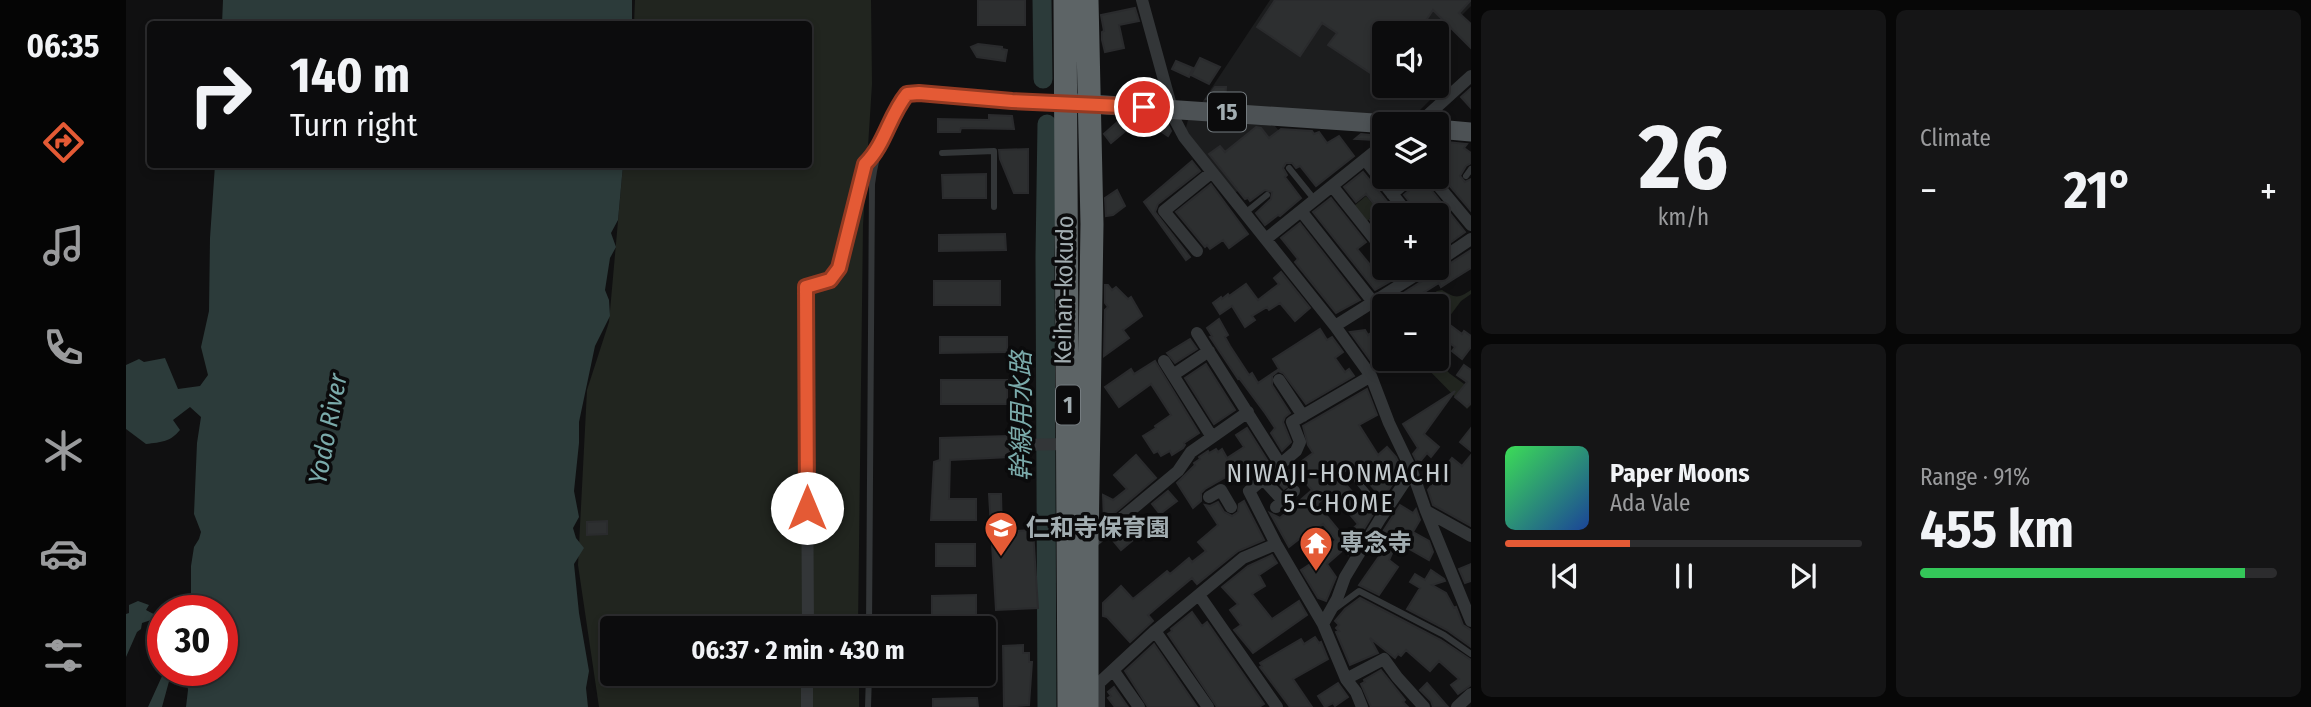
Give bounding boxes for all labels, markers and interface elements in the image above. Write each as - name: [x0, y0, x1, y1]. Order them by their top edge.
- map controls: [1372, 21, 1449, 371]
- button: sound: [1372, 21, 1449, 98]
- text: 06:35: [27, 27, 99, 65]
- text: 140 m: [290, 46, 410, 105]
- icon: right: [175, 49, 266, 140]
- pin: [1114, 77, 1174, 137]
- icon: arrive: [1125, 88, 1163, 126]
- road number: 15: [1208, 92, 1246, 132]
- text: 26: [1639, 103, 1728, 212]
- text: Turn right: [290, 106, 417, 144]
- button: layers: [1372, 112, 1449, 189]
- icon: directions: [39, 118, 88, 167]
- text: Climate: [1920, 124, 1991, 152]
- text: 21°: [2064, 159, 2133, 222]
- text: −: [1920, 168, 1937, 214]
- text: +: [2260, 168, 2277, 214]
- button: +: [1372, 203, 1449, 280]
- text: km/h: [1658, 203, 1709, 231]
- street label: Keihan-kokudo: [1049, 215, 1079, 365]
- icon: music: [39, 221, 88, 270]
- button: −: [1372, 294, 1449, 371]
- icon: phone: [39, 323, 88, 372]
- water label: 幹線用水路: [1006, 349, 1037, 481]
- water label: Yodo River: [302, 370, 354, 487]
- road number: 1: [1056, 386, 1080, 424]
- icon: climate: [39, 426, 88, 475]
- district label: NIWAJI-HONMACHI 5-CHOME: [1227, 458, 1451, 519]
- text: Paper Moons: [1610, 458, 1750, 489]
- text: Range · 91%: [1920, 463, 2030, 491]
- position arrow: [770, 471, 844, 545]
- text: Ada Vale: [1610, 489, 1690, 517]
- text: 455 km: [1920, 498, 2074, 561]
- school or university icon: 仁和寺保育園: [982, 509, 1020, 558]
- place label: 仁和寺保育園: [1026, 514, 1170, 542]
- temple icon: 専念寺: [1297, 524, 1335, 573]
- icon: car: [39, 529, 88, 578]
- place label: 専念寺: [1340, 529, 1412, 557]
- icon: previous: [1546, 557, 1584, 595]
- icon: pause: [1665, 557, 1703, 595]
- icon: next: [1784, 557, 1822, 595]
- speed limit sign: 30: [147, 595, 238, 686]
- icon: filters: [39, 631, 88, 680]
- text: 06:37 · 2 min · 430 m: [691, 635, 905, 666]

